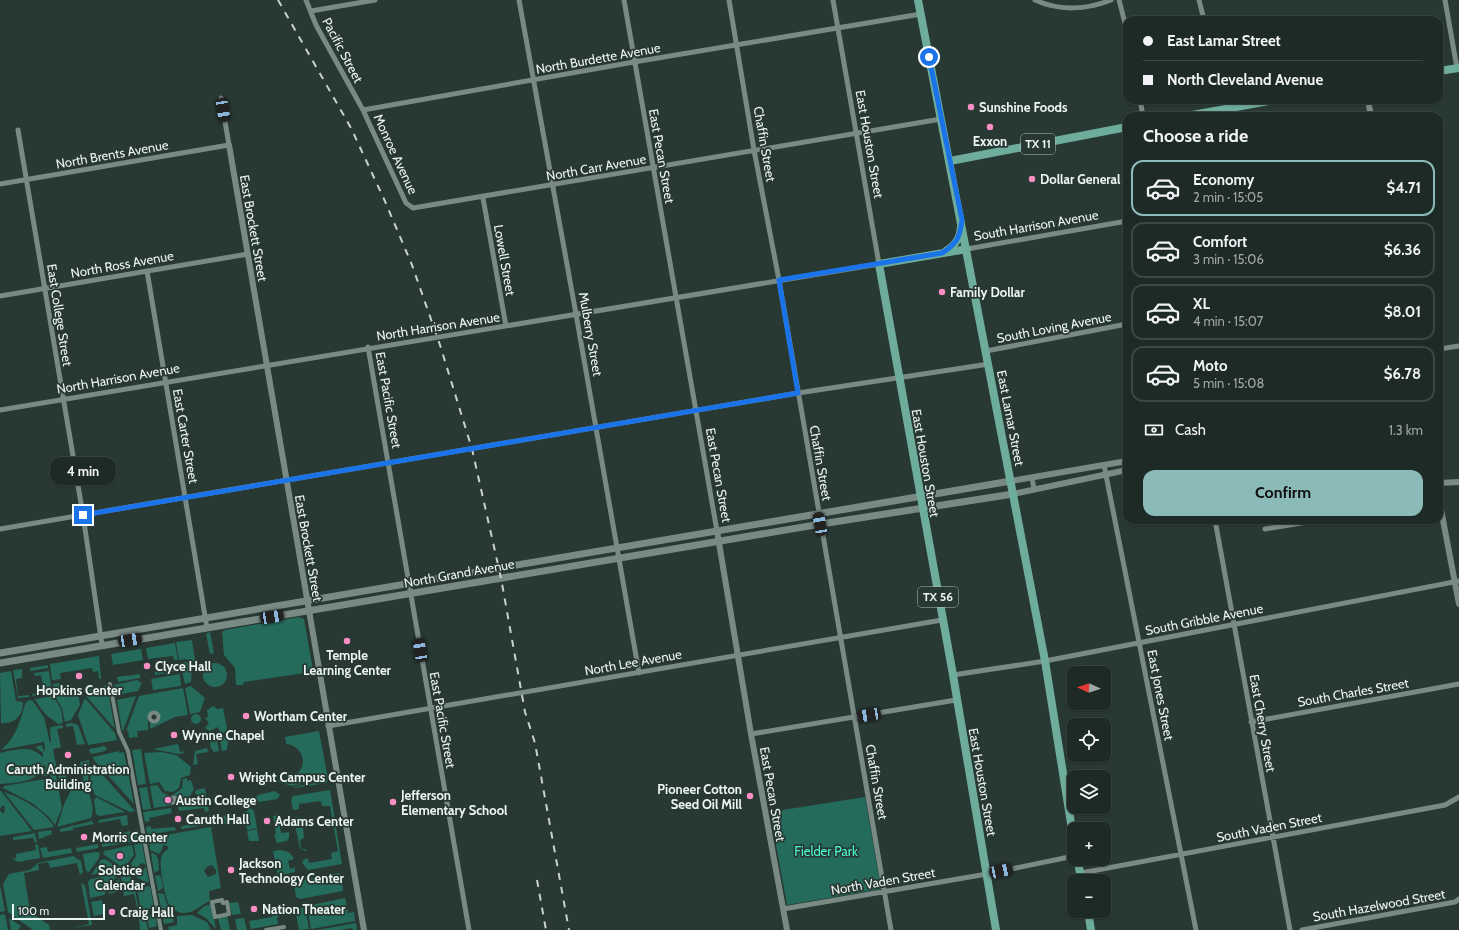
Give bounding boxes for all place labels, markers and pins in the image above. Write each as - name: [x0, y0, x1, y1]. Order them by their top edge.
- place label: Sunshine Foods: [979, 99, 1068, 115]
- marker: Sunshine Foods: [966, 102, 976, 112]
- marker: Exxon: [985, 122, 995, 132]
- place label: Exxon: [973, 133, 1007, 149]
- place label: Dollar General: [1040, 171, 1121, 187]
- marker: Dollar General: [1027, 174, 1037, 184]
- place label: Family Dollar: [950, 284, 1025, 300]
- marker: Family Dollar: [937, 287, 947, 297]
- marker: Temple Learning Center: [342, 636, 352, 646]
- place label: Temple Learning Center: [303, 647, 392, 678]
- place label: Clyce Hall: [155, 658, 212, 674]
- marker: Clyce Hall: [142, 661, 152, 671]
- marker: Hopkins Center: [74, 671, 84, 681]
- place label: Hopkins Center: [36, 682, 123, 698]
- place label: Wortham Center: [254, 708, 348, 724]
- marker: Wortham Center: [241, 711, 251, 721]
- place label: Wynne Chapel: [182, 727, 265, 743]
- marker: Wynne Chapel: [169, 730, 179, 740]
- marker: Caruth Administration Building: [63, 750, 73, 760]
- place label: Caruth Administration Building: [6, 761, 130, 792]
- place label: Wright Campus Center: [239, 769, 366, 785]
- marker: Wright Campus Center: [226, 772, 236, 782]
- place label: Pioneer Cotton Seed Oil Mill: [657, 781, 743, 812]
- place label: Jefferson Elementary School: [400, 787, 508, 818]
- marker: Pioneer Cotton Seed Oil Mill: [745, 791, 755, 801]
- place label: Austin College: [176, 792, 256, 808]
- marker: Austin College: [163, 795, 173, 805]
- marker: Jefferson Elementary School: [388, 797, 398, 807]
- place label: Caruth Hall: [186, 811, 250, 827]
- place label: Adams Center: [275, 813, 354, 829]
- marker: Caruth Hall: [173, 814, 183, 824]
- marker: Adams Center: [262, 816, 272, 826]
- place label: Morris Center: [92, 829, 168, 845]
- marker: Morris Center: [79, 832, 89, 842]
- marker: Solstice Calendar: [115, 851, 125, 861]
- place label: Jackson Technology Center: [238, 855, 345, 886]
- place label: Solstice Calendar: [95, 862, 146, 893]
- marker: Jackson Technology Center: [226, 865, 236, 875]
- place label: Nation Theater: [262, 901, 346, 917]
- place label: Craig Hall: [120, 904, 174, 920]
- marker: Nation Theater: [249, 904, 259, 914]
- marker: Craig Hall: [107, 907, 117, 917]

